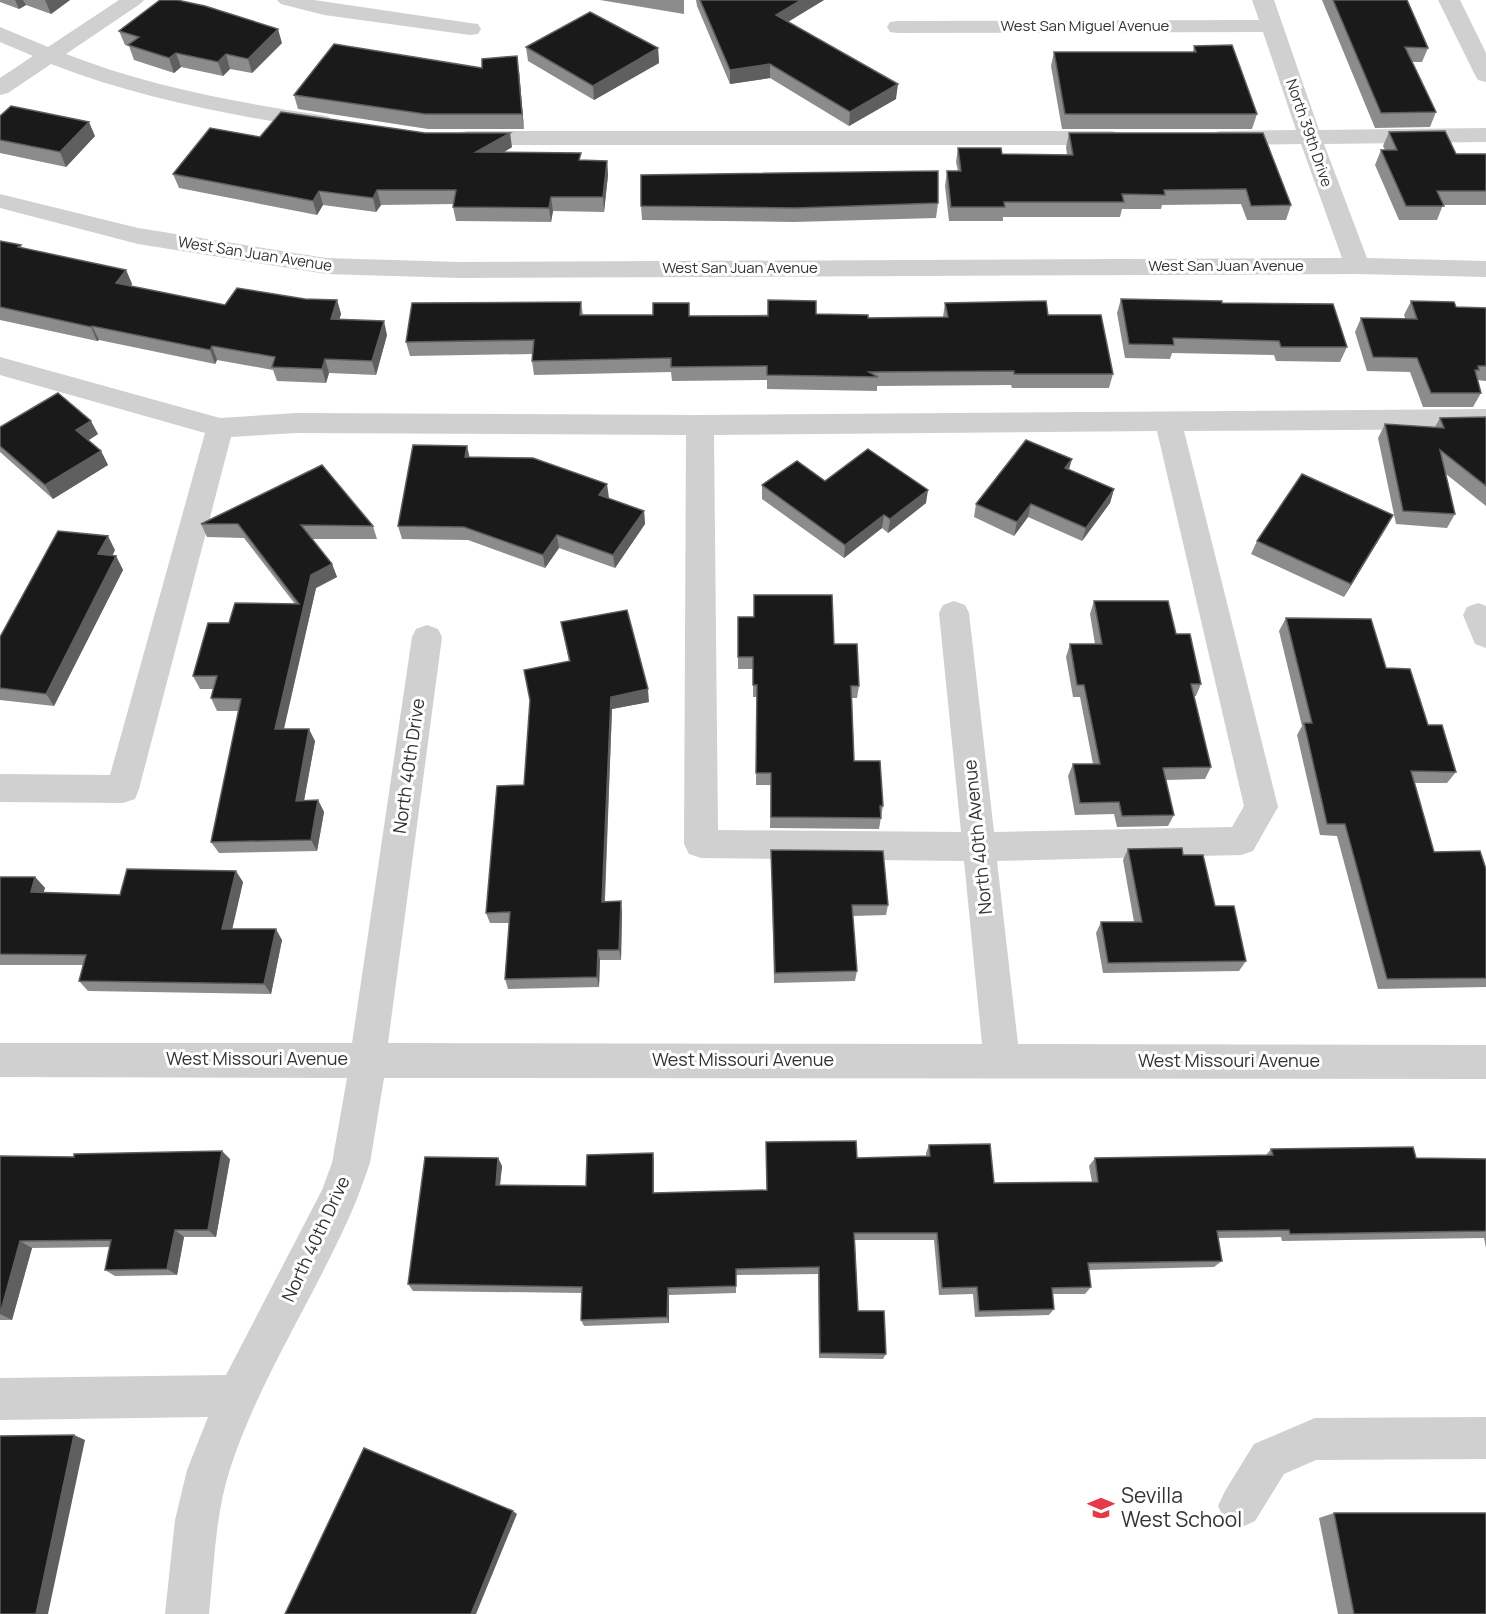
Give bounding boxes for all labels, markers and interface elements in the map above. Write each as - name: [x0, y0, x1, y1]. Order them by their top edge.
- street label: West San Miguel Avenue: [1001, 15, 1170, 36]
- street label: North 39th Drive: [1281, 76, 1338, 190]
- street label: West San Juan Avenue: [177, 231, 334, 276]
- street label: West San Juan Avenue: [1148, 255, 1304, 276]
- street label: West San Juan Avenue: [662, 257, 818, 278]
- street label: North 40th Drive: [387, 697, 429, 835]
- street label: North 40th Avenue: [957, 758, 997, 916]
- street label: West Missouri Avenue: [166, 1046, 348, 1070]
- street label: West Missouri Avenue: [652, 1047, 834, 1071]
- street label: West Missouri Avenue: [1138, 1048, 1320, 1072]
- street label: North 40th Drive: [275, 1172, 355, 1305]
- place label: Sevilla West School: [1121, 1481, 1242, 1533]
- school or university icon: Sevilla West School: [1086, 1493, 1116, 1523]

